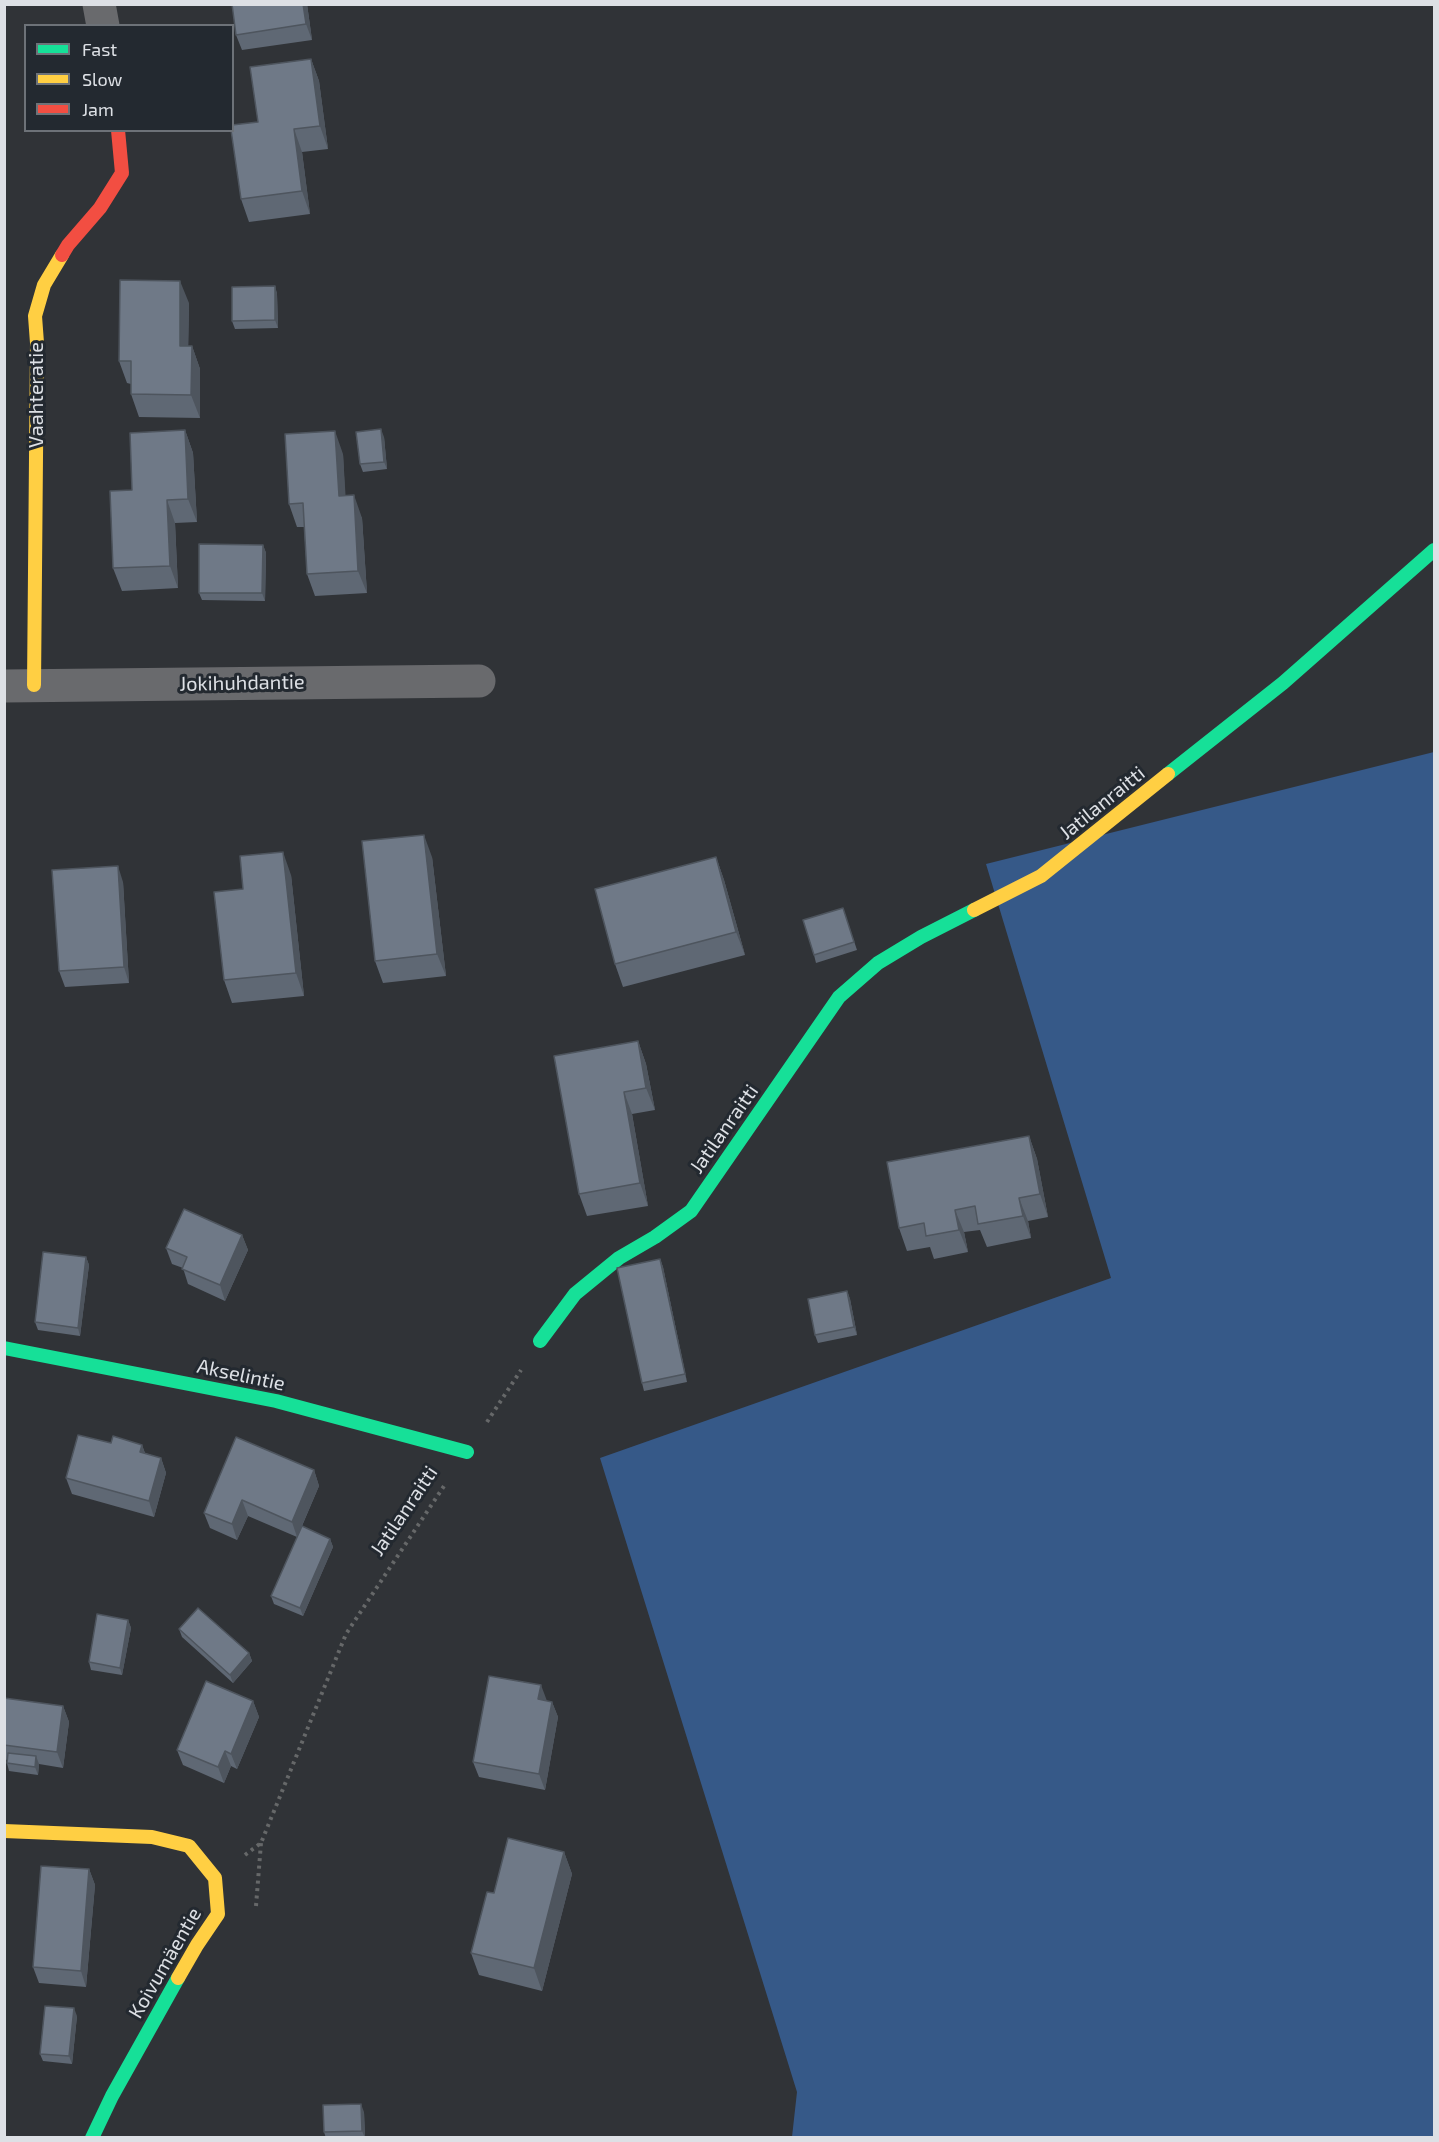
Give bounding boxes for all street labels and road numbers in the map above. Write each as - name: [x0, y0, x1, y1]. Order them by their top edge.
- street label: Vaahteratie: [24, 342, 48, 448]
- street label: Jokihuhdantie: [179, 670, 305, 696]
- street label: Jatilanraitti: [1054, 761, 1150, 845]
- street label: Jatilanraitti: [685, 1080, 763, 1178]
- street label: Akselintie: [195, 1354, 287, 1396]
- street label: Jatilanraitti: [365, 1462, 443, 1560]
- street label: Koivumäentie: [124, 1903, 206, 2023]

